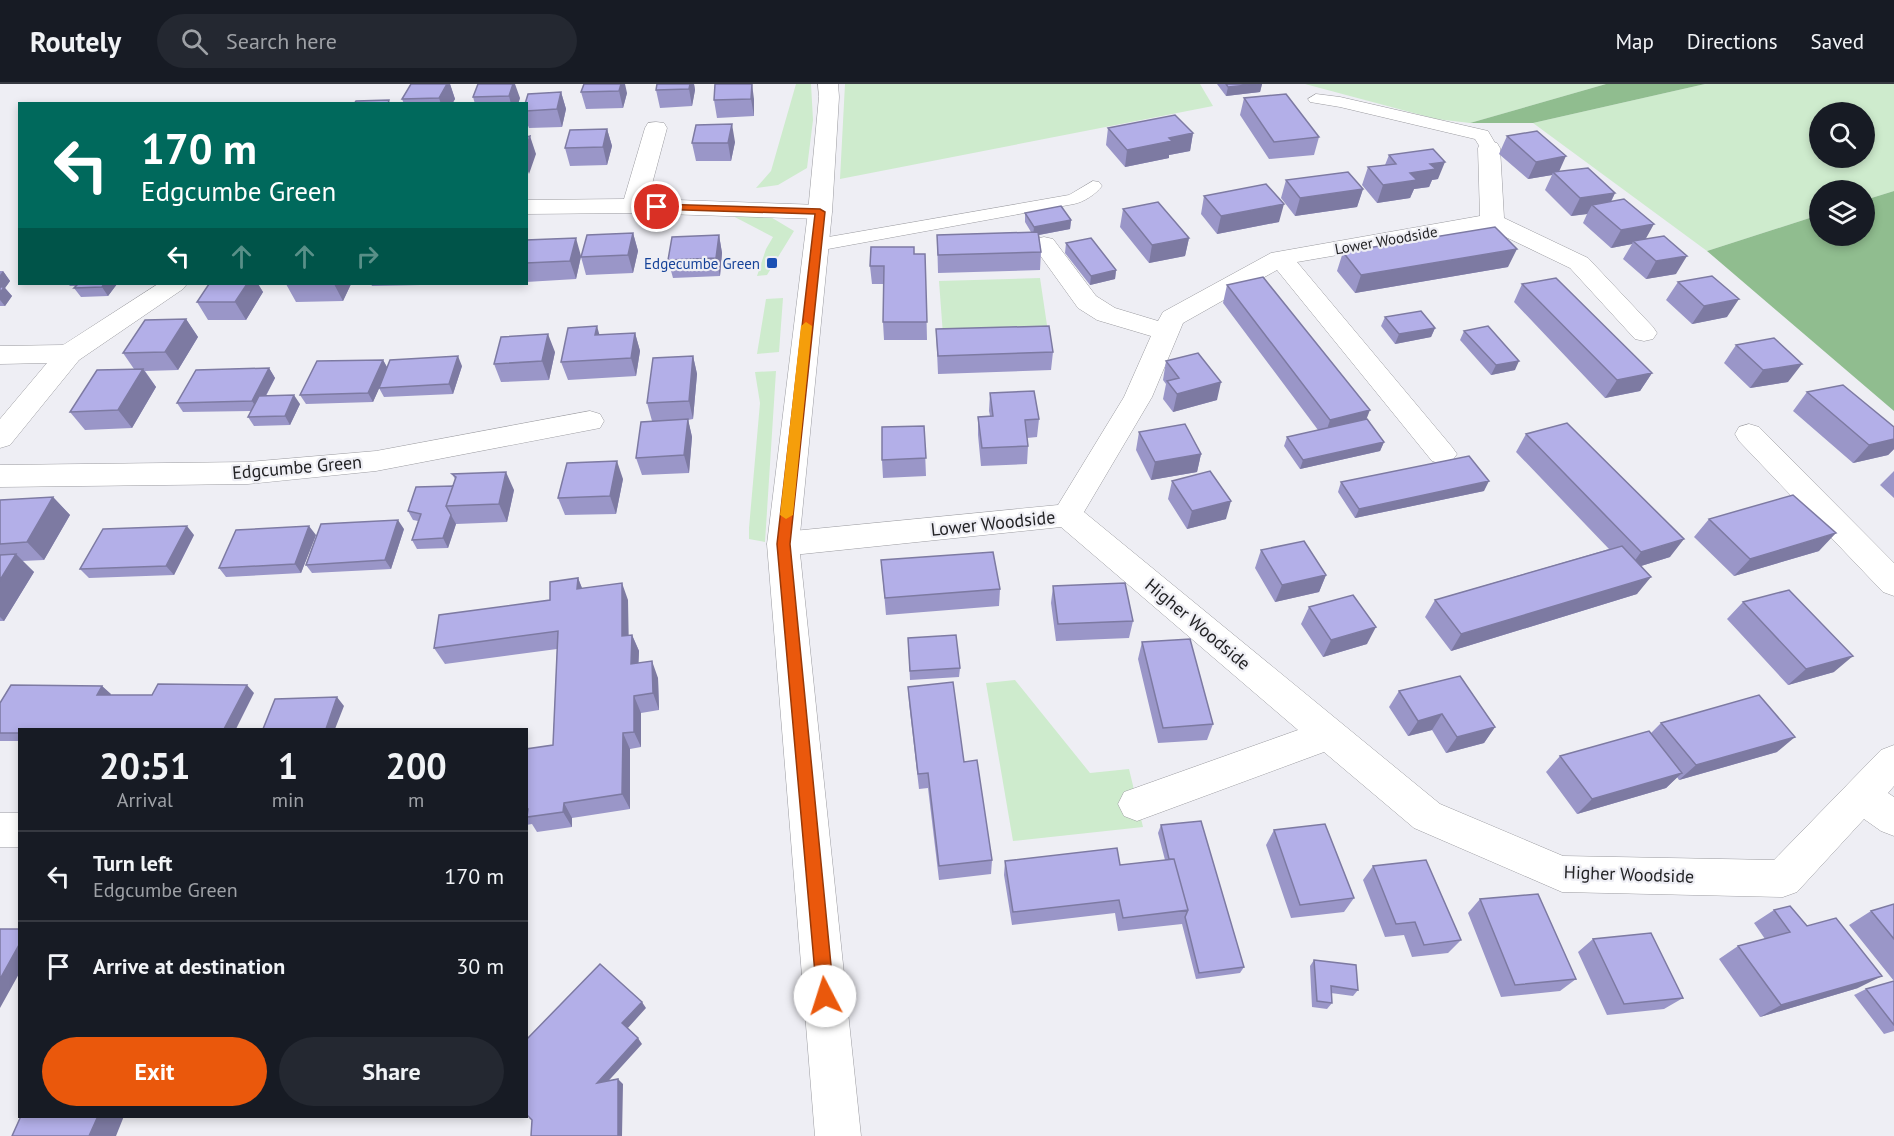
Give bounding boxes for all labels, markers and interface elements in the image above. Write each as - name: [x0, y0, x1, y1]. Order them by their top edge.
- search box: [157, 14, 577, 68]
- text: Routely: [30, 23, 121, 60]
- icon: search: [178, 25, 211, 58]
- text: Search here: [226, 27, 337, 55]
- text: Map: [1615, 28, 1654, 55]
- text: Directions: [1687, 28, 1778, 55]
- text: Saved: [1811, 28, 1864, 55]
- map controls: [1809, 102, 1875, 246]
- button: search: [1809, 102, 1875, 168]
- text: 170 m: [141, 121, 257, 176]
- icon: left: [42, 126, 120, 204]
- text: Edgcumbe Green: [141, 174, 336, 208]
- button: layers: [1809, 180, 1875, 246]
- pin: [631, 181, 682, 232]
- icon: arrive: [640, 190, 673, 223]
- street label: Lower Woodside: [1333, 222, 1439, 258]
- icon: left: [162, 240, 195, 273]
- icon: ahead: [225, 240, 258, 273]
- icon: ahead: [288, 240, 321, 273]
- icon: right: [351, 240, 384, 273]
- place label: Edgecumbe Green: [644, 254, 760, 273]
- marker: Edgecumbe Green: [765, 256, 779, 270]
- street label: Edgcumbe Green: [231, 450, 363, 484]
- street label: Lower Woodside: [930, 505, 1056, 541]
- street label: Higher Woodside: [1141, 573, 1255, 675]
- text: 20:51: [99, 742, 191, 789]
- text: 1: [278, 742, 298, 789]
- text: 200: [386, 742, 447, 789]
- text: Arrival: [117, 787, 173, 813]
- text: min: [272, 787, 304, 813]
- text: m: [408, 787, 424, 813]
- text: Turn left: [93, 849, 173, 877]
- icon: left: [42, 860, 75, 893]
- street label: Higher Woodside: [1563, 860, 1695, 888]
- text: 170 m: [444, 862, 504, 890]
- text: Edgcumbe Green: [93, 877, 238, 903]
- icon: arrive: [42, 950, 75, 983]
- text: Arrive at destination: [93, 952, 285, 980]
- text: 30 m: [456, 952, 504, 980]
- position arrow: [793, 964, 857, 1028]
- button: Exit: [42, 1037, 267, 1106]
- button: Share: [279, 1037, 504, 1106]

